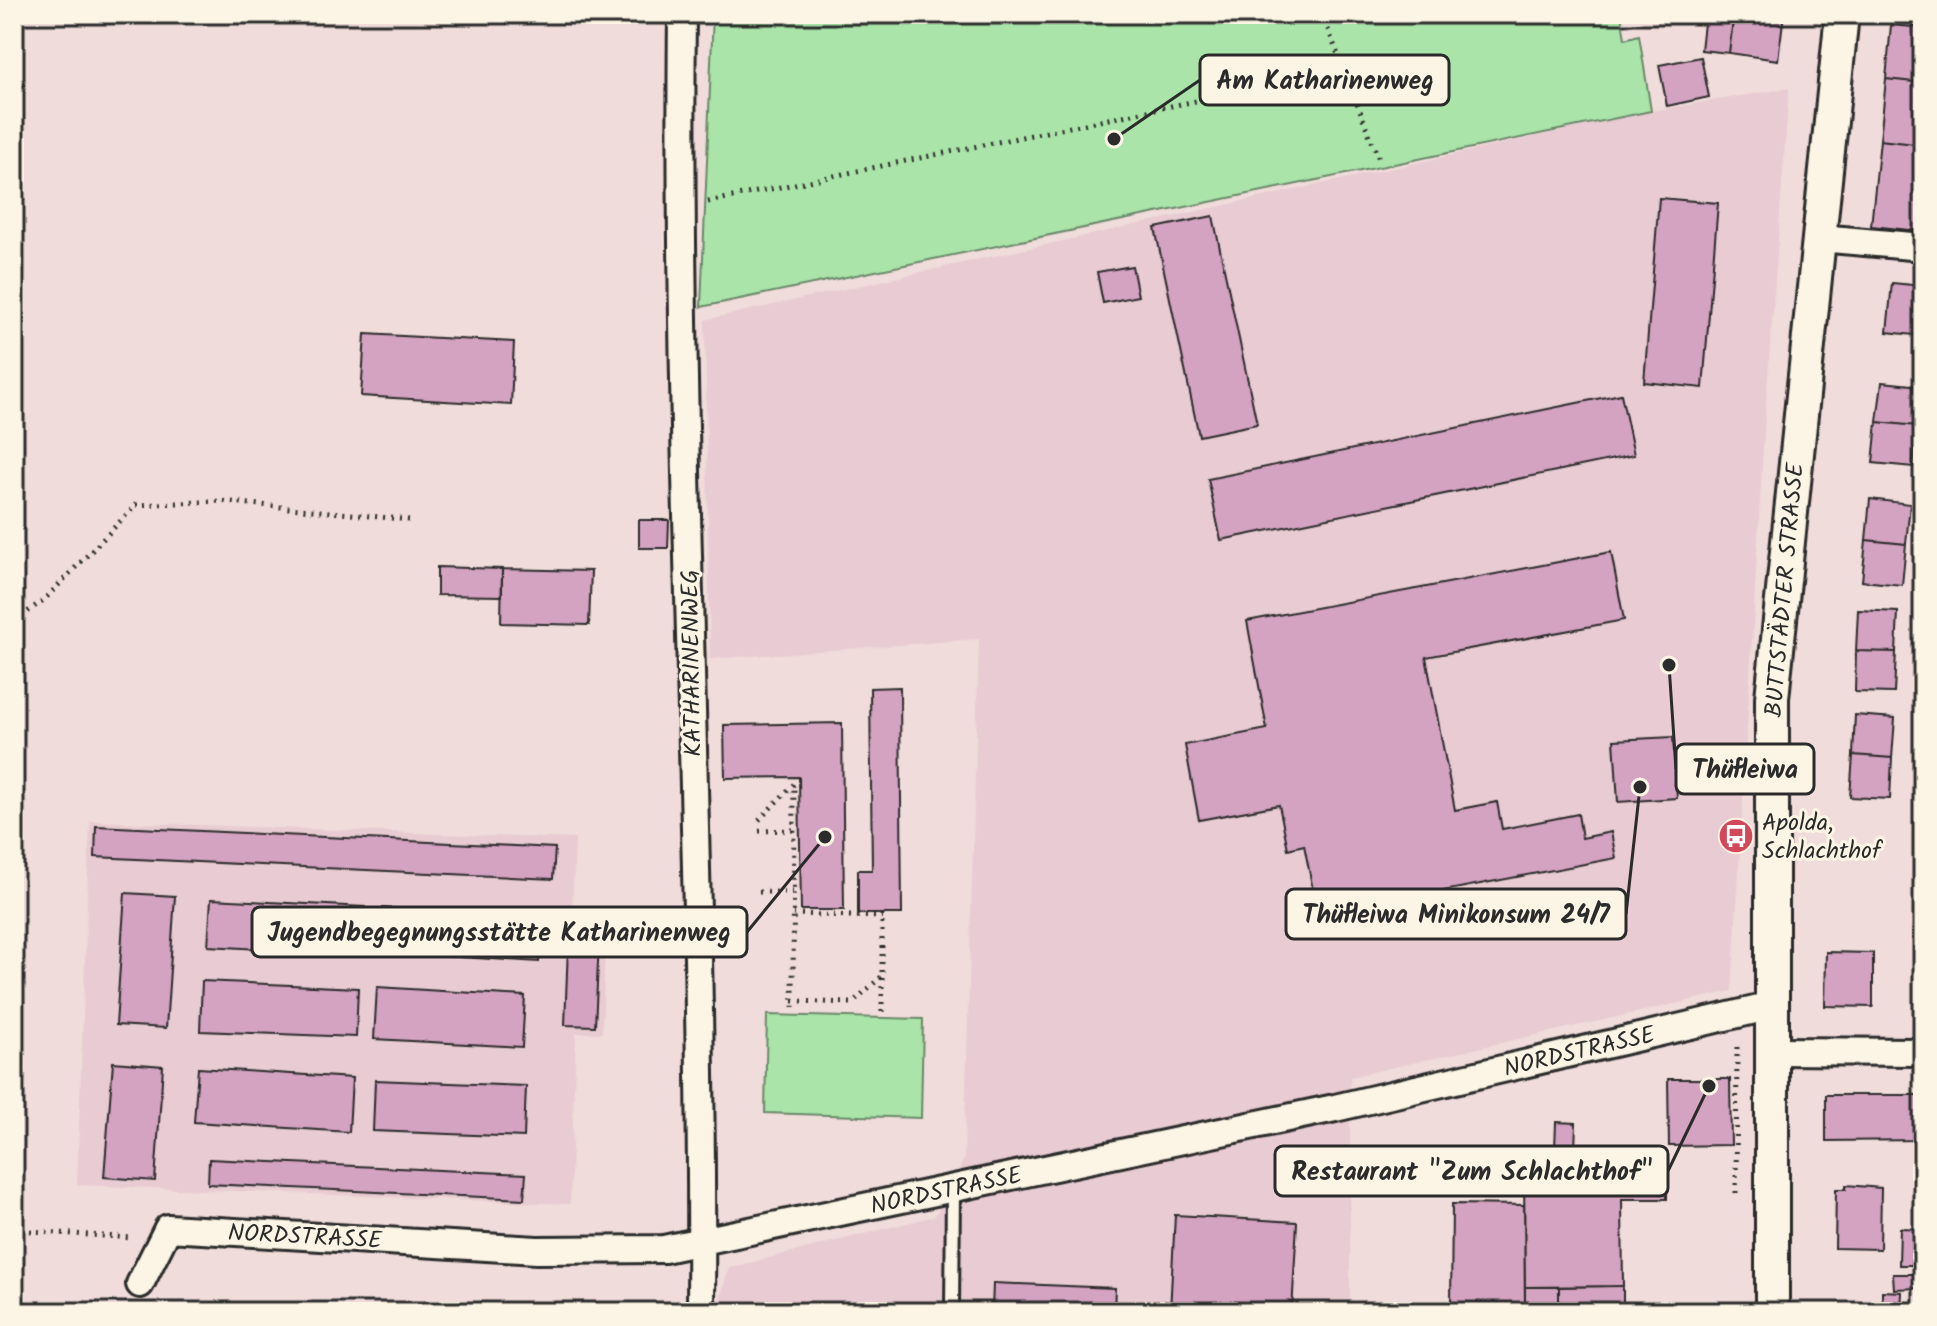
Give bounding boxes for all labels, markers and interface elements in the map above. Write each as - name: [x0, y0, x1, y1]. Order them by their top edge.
- callout: Am Katharinenweg: [1200, 55, 1449, 105]
- text: Am Katharinenweg: [1216, 61, 1434, 103]
- street label: BUTTSTÄDTER STRASSE: [1755, 460, 1816, 719]
- street label: KATHARINENWEG: [671, 569, 714, 757]
- callout: Thüfleiwa: [1676, 744, 1814, 794]
- text: Thüfleiwa: [1692, 750, 1798, 792]
- place label: Apolda, Schlachthof: [1762, 804, 1884, 871]
- bus stop icon: Apolda, Schlachthof: [1717, 817, 1755, 855]
- callout: Thüfleiwa Minikonsum 24/7: [1286, 889, 1626, 939]
- text: Thüfleiwa Minikonsum 24/7: [1302, 895, 1610, 937]
- callout: Jugendbegegnungsstätte Katharinenweg: [252, 907, 747, 957]
- text: Jugendbegegnungsstätte Katharinenweg: [267, 913, 731, 955]
- street label: NORDSTRASSE: [1500, 1016, 1660, 1089]
- callout: Restaurant "Zum Schlachthof": [1275, 1146, 1668, 1196]
- text: Restaurant "Zum Schlachthof": [1291, 1152, 1653, 1194]
- street label: NORDSTRASSE: [867, 1156, 1027, 1227]
- street label: NORDSTRASSE: [227, 1214, 384, 1261]

